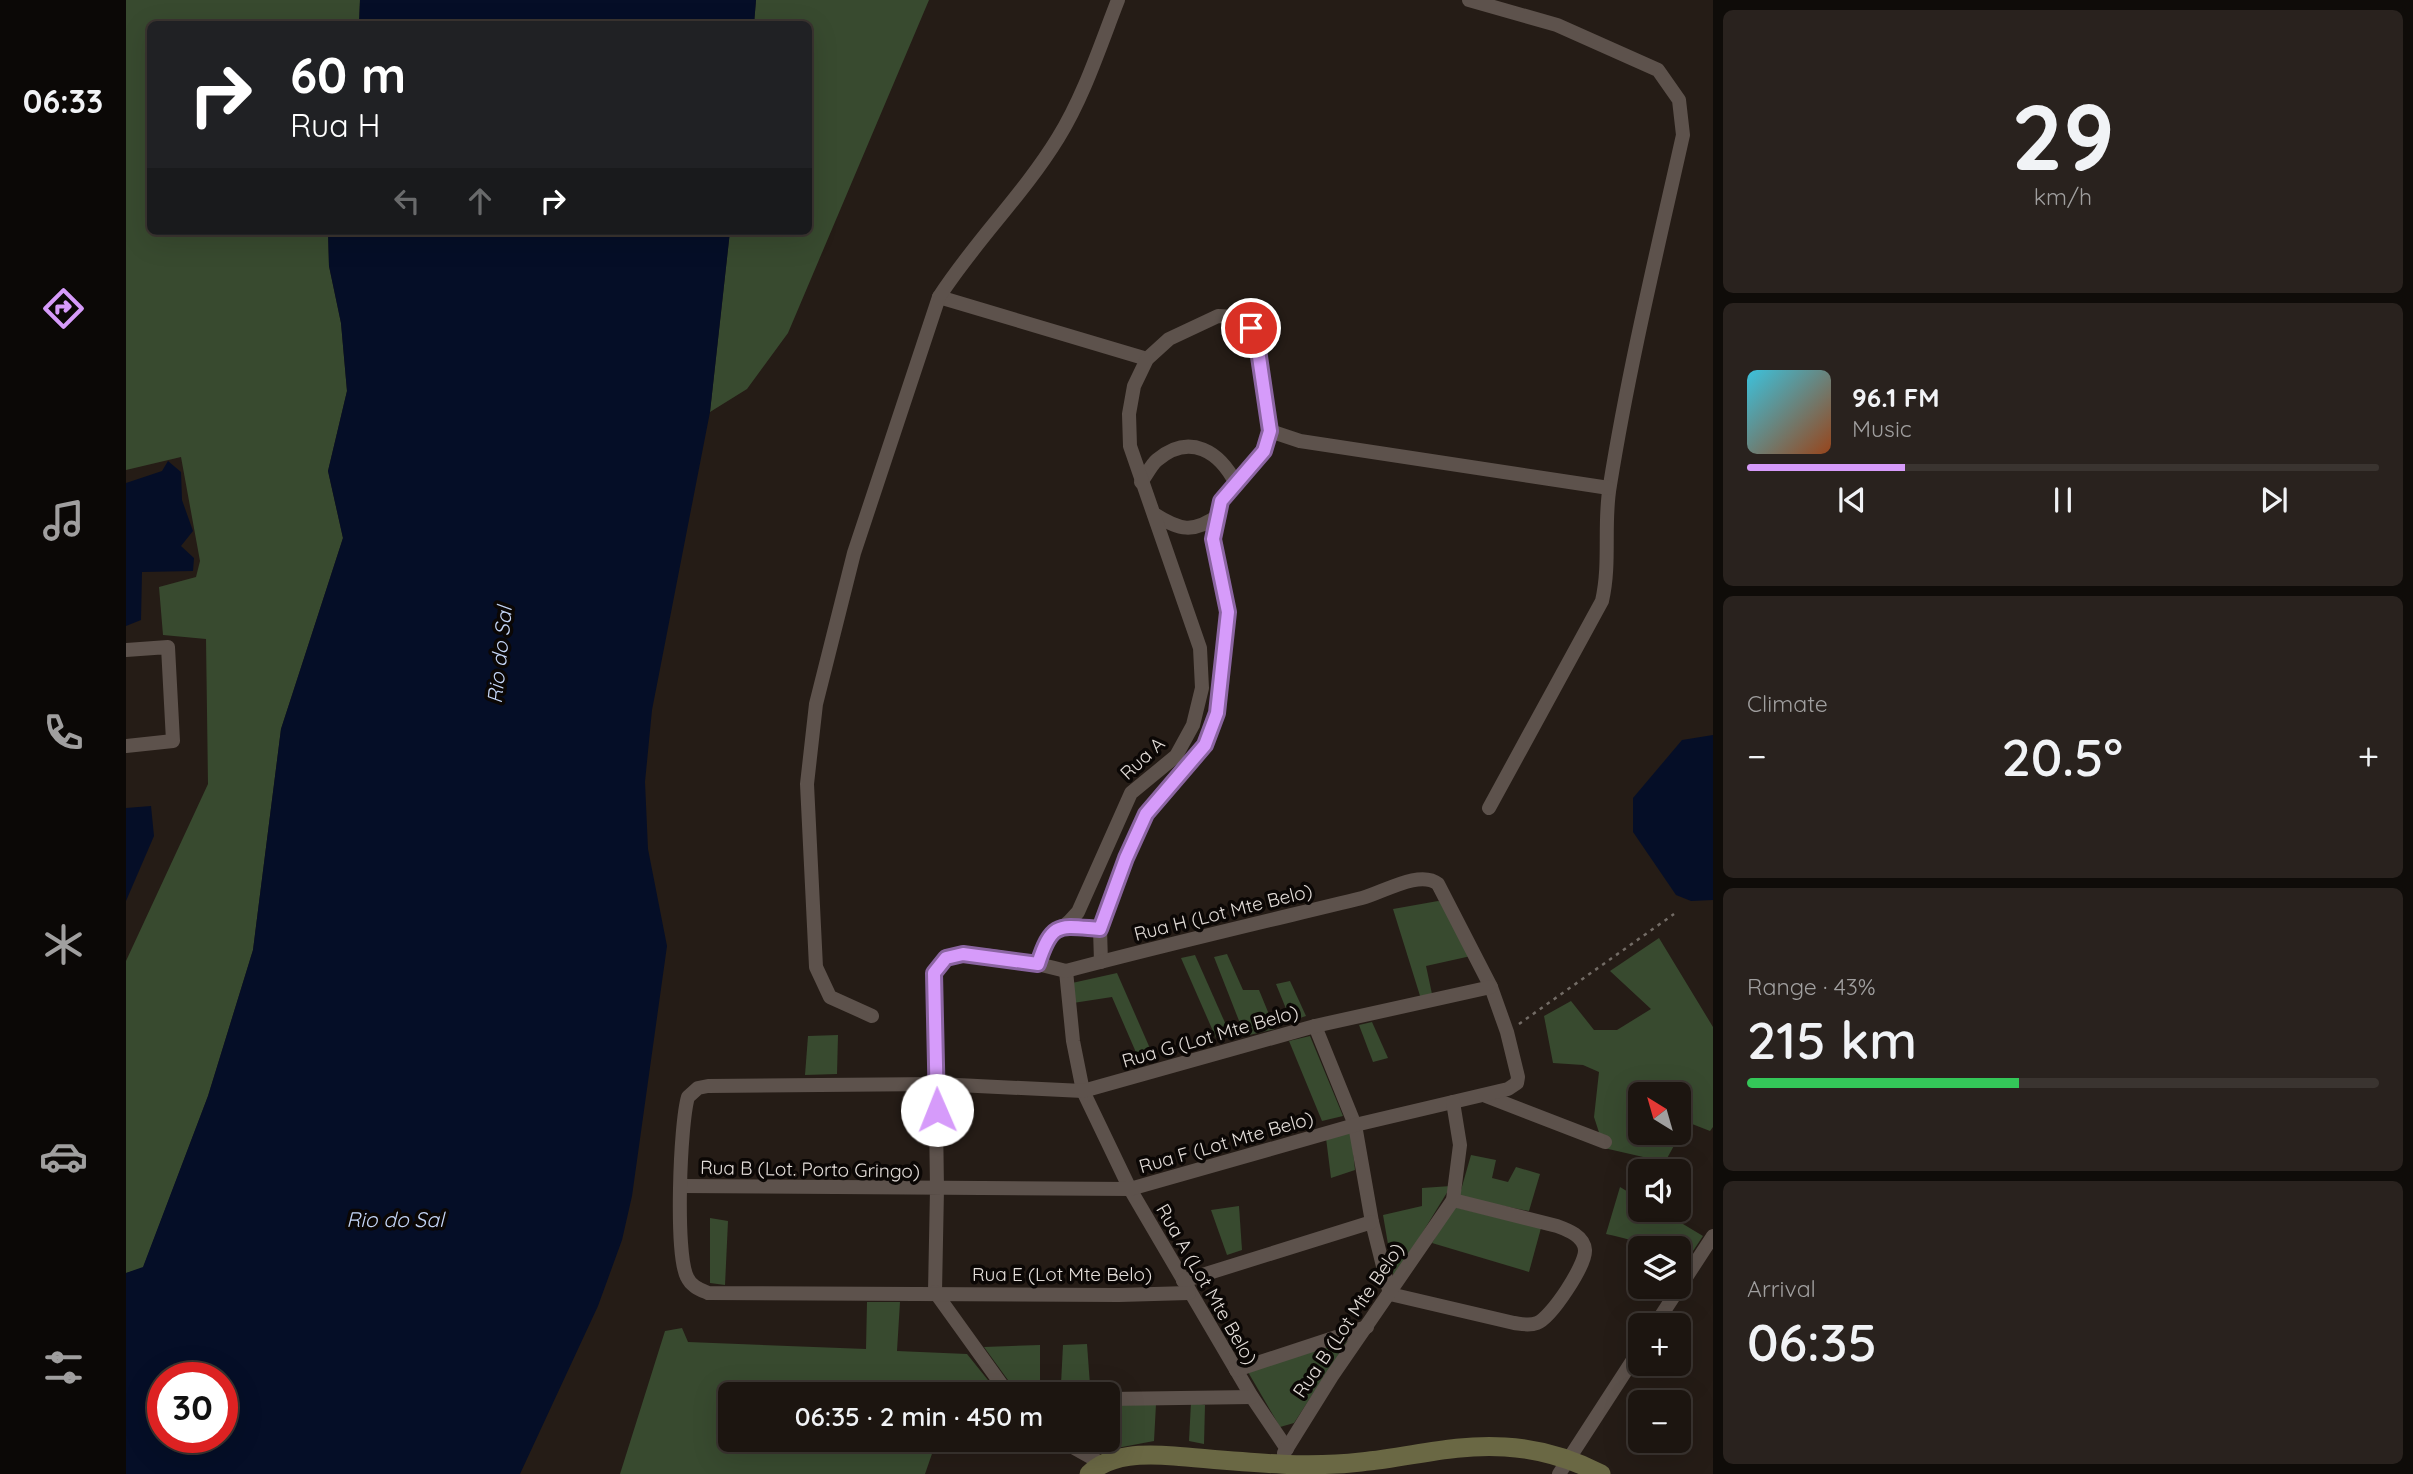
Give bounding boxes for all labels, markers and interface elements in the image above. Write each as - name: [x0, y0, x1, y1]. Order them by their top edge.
- text: 60 m: [290, 44, 406, 105]
- icon: right: [175, 49, 266, 140]
- text: 29: [2011, 79, 2115, 193]
- text: 06:33: [23, 81, 103, 121]
- text: Rua H: [290, 105, 381, 145]
- icon: left: [388, 182, 426, 220]
- icon: ahead: [461, 182, 499, 220]
- icon: right: [534, 182, 572, 220]
- text: km/h: [2034, 182, 2092, 211]
- icon: directions: [39, 284, 88, 333]
- pin: [1221, 298, 1281, 358]
- icon: arrive: [1232, 309, 1270, 347]
- text: 96.1 FM: [1852, 381, 1940, 414]
- text: Music: [1852, 414, 1912, 443]
- icon: previous: [1833, 481, 1871, 519]
- icon: pause: [2044, 481, 2082, 519]
- icon: next: [2255, 481, 2293, 519]
- icon: music: [39, 496, 88, 545]
- water label: Rio do Sal: [481, 603, 517, 705]
- text: Climate: [1747, 689, 1828, 718]
- icon: phone: [39, 708, 88, 757]
- text: 20.5°: [2001, 724, 2123, 789]
- street label: Rua A: [1115, 731, 1169, 785]
- text: −: [1747, 732, 1767, 780]
- text: +: [2358, 732, 2379, 780]
- street label: Rua H (Lot Mte Belo): [1131, 878, 1315, 946]
- icon: climate: [39, 920, 88, 969]
- text: Range · 43%: [1747, 972, 1876, 1001]
- street label: Rua G (Lot Mte Belo): [1119, 999, 1301, 1073]
- text: 215 km: [1747, 1007, 1917, 1072]
- position arrow: [900, 1073, 974, 1147]
- north arrow: [1628, 1082, 1690, 1144]
- map controls: [1628, 1082, 1691, 1453]
- street label: Rua F (Lot Mte Belo): [1136, 1106, 1316, 1178]
- icon: car: [39, 1132, 88, 1181]
- street label: Rua B (Lot. Porto Gringo): [700, 1155, 920, 1183]
- button: sound: [1628, 1159, 1691, 1222]
- street label: Rua A (Lot Mte Belo): [1151, 1199, 1263, 1369]
- water label: Rio do Sal: [346, 1206, 446, 1232]
- button: layers: [1628, 1236, 1691, 1299]
- street label: Rua B (Lot Mte Belo): [1287, 1238, 1409, 1402]
- street label: Rua E (Lot Mte Belo): [972, 1262, 1152, 1286]
- text: Arrival: [1747, 1274, 1816, 1303]
- text: 06:35: [1747, 1309, 1877, 1374]
- button: +: [1628, 1313, 1691, 1376]
- icon: filters: [39, 1343, 88, 1392]
- speed limit sign: 30: [147, 1362, 238, 1453]
- button: −: [1628, 1390, 1691, 1453]
- text: 06:35 · 2 min · 450 m: [795, 1400, 1043, 1433]

